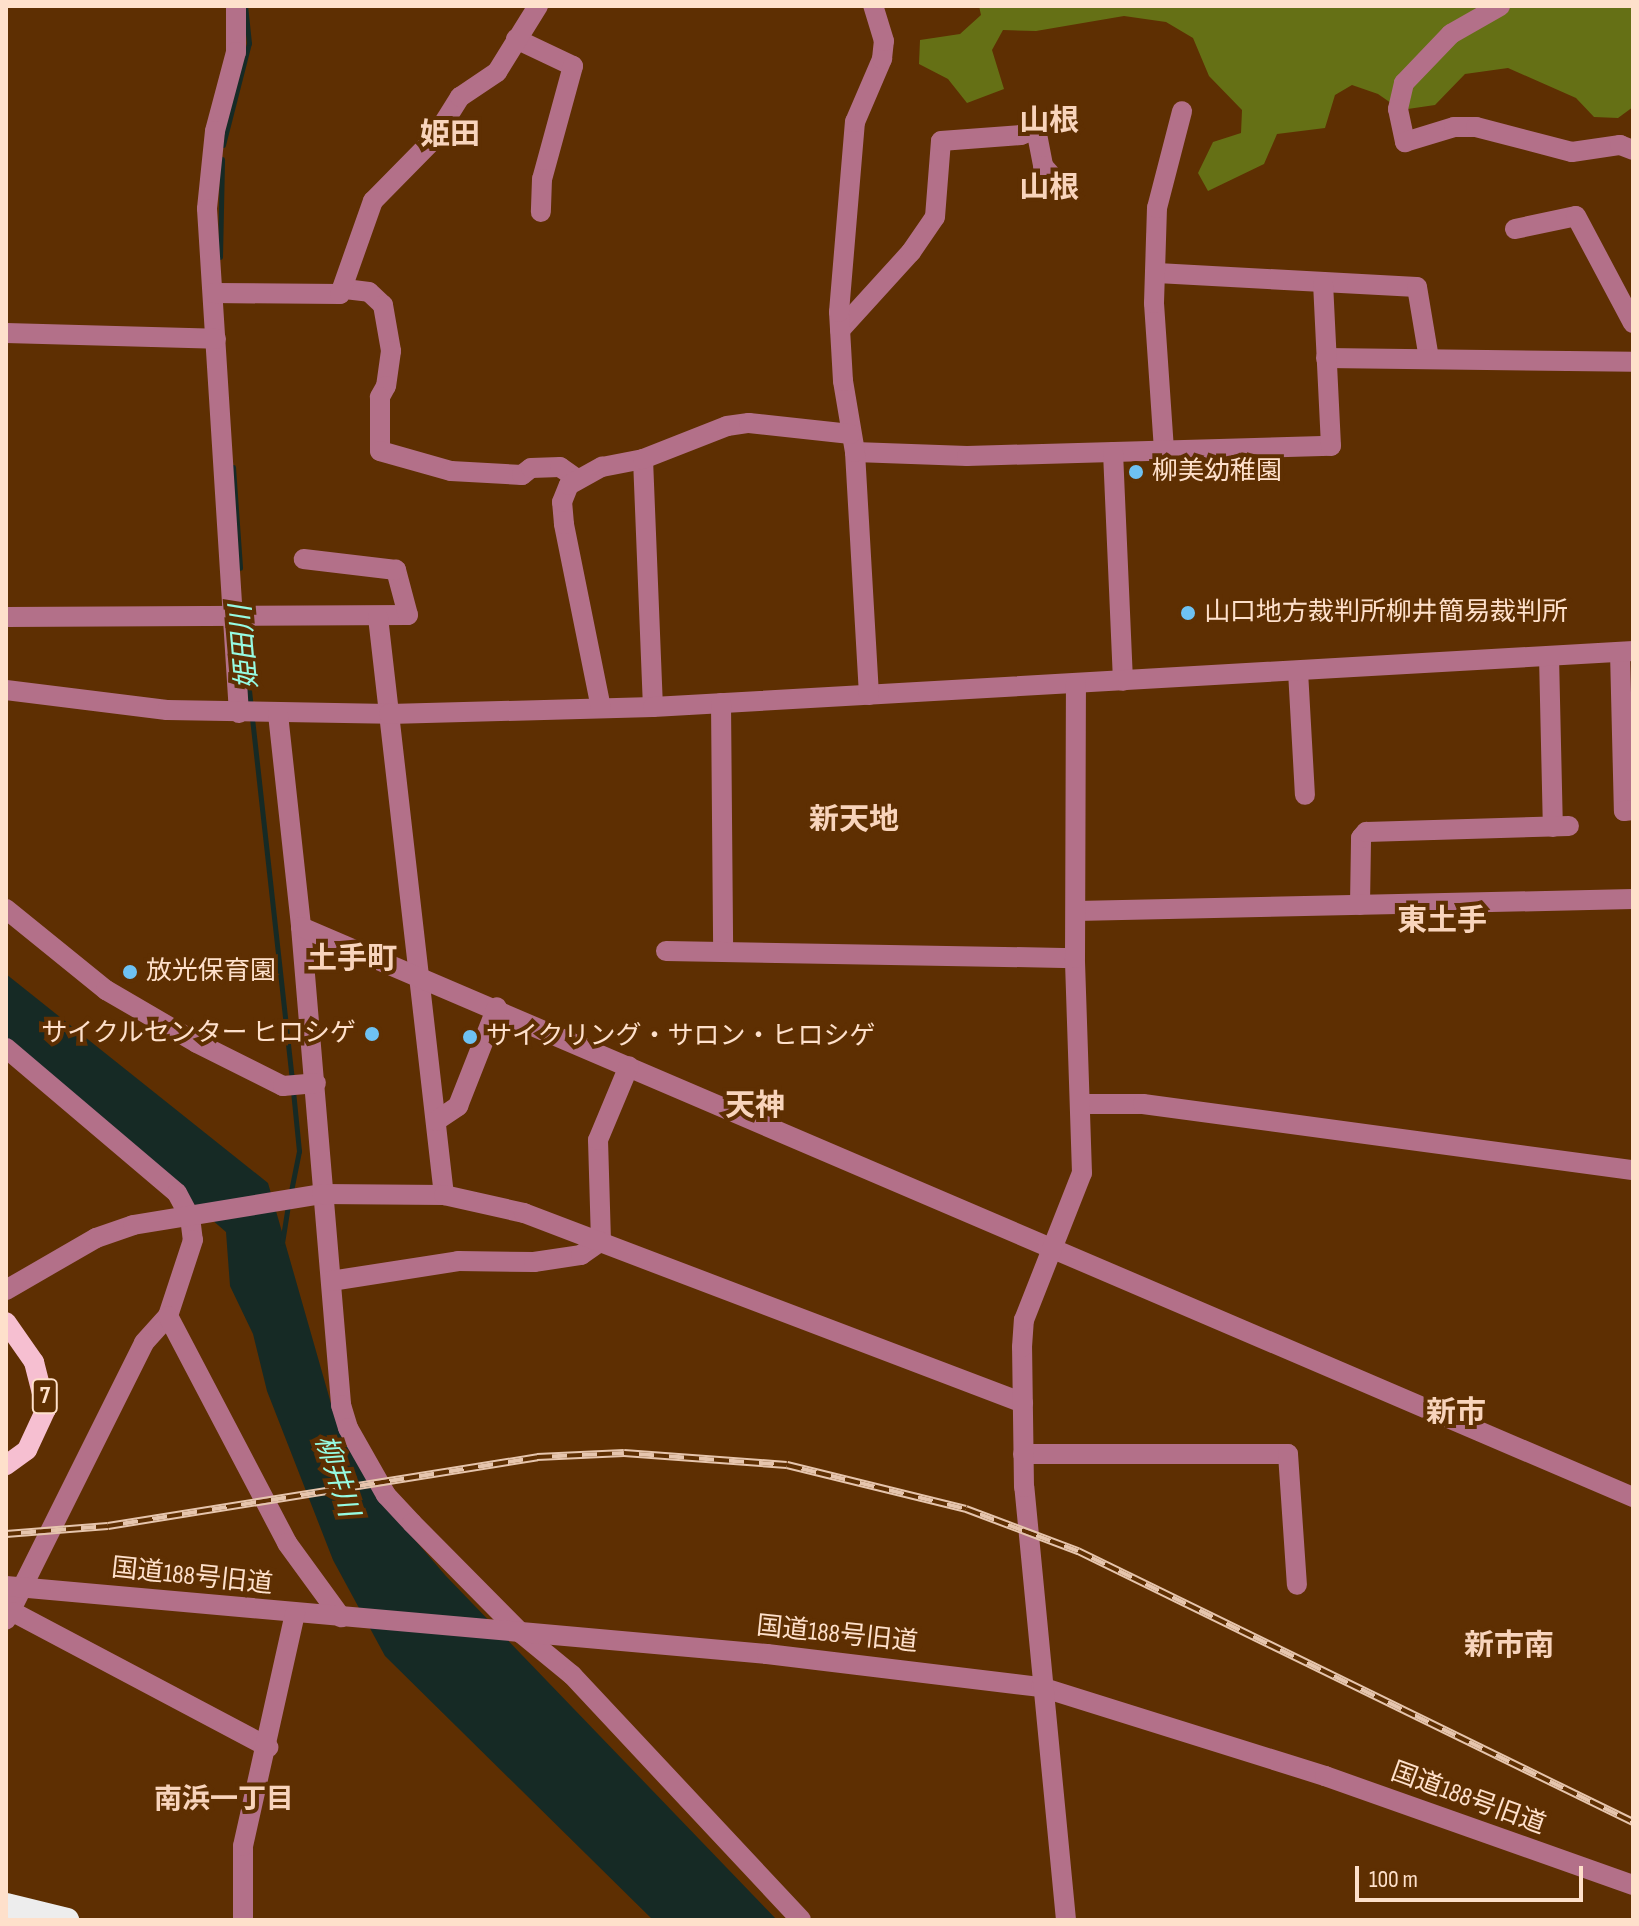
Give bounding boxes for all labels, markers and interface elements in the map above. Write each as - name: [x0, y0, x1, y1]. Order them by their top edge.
- district label: 山根: [1019, 103, 1079, 139]
- district label: 姫田: [420, 117, 480, 153]
- district label: 山根: [1019, 170, 1079, 206]
- place label: 柳美幼稚園: [1152, 456, 1282, 488]
- marker: 柳美幼稚園: [1127, 463, 1145, 481]
- place label: 山口地方裁判所柳井簡易裁判所: [1204, 597, 1568, 629]
- water label: 姫田川: [225, 604, 265, 690]
- marker: 山口地方裁判所柳井簡易裁判所: [1179, 604, 1197, 622]
- district label: 新天地: [809, 802, 899, 838]
- district label: 東土手: [1397, 903, 1487, 939]
- district label: 土手町: [307, 941, 397, 977]
- place label: 放光保育園: [146, 956, 276, 988]
- marker: 放光保育園: [121, 963, 139, 981]
- place label: サイクルセンター ヒロシゲ: [40, 1018, 356, 1050]
- place label: サイクリング・サロン・ヒロシゲ: [486, 1021, 876, 1053]
- marker: サイクルセンター ヒロシゲ: [363, 1025, 381, 1043]
- marker: サイクリング・サロン・ヒロシゲ: [461, 1028, 479, 1046]
- district label: 天神: [725, 1088, 785, 1124]
- road number: 7: [31, 1376, 59, 1416]
- district label: 新市: [1426, 1395, 1486, 1431]
- water label: 柳井川: [307, 1431, 365, 1521]
- street label: 国道188号旧道: [110, 1553, 274, 1601]
- street label: 国道188号旧道: [755, 1611, 919, 1659]
- district label: 新市南: [1464, 1628, 1554, 1664]
- street label: 国道188号旧道: [1387, 1757, 1549, 1841]
- district label: 南浜一丁目: [154, 1783, 294, 1817]
- scale bar: [1359, 1850, 1587, 1900]
- text: 100 m: [1369, 1865, 1418, 1894]

